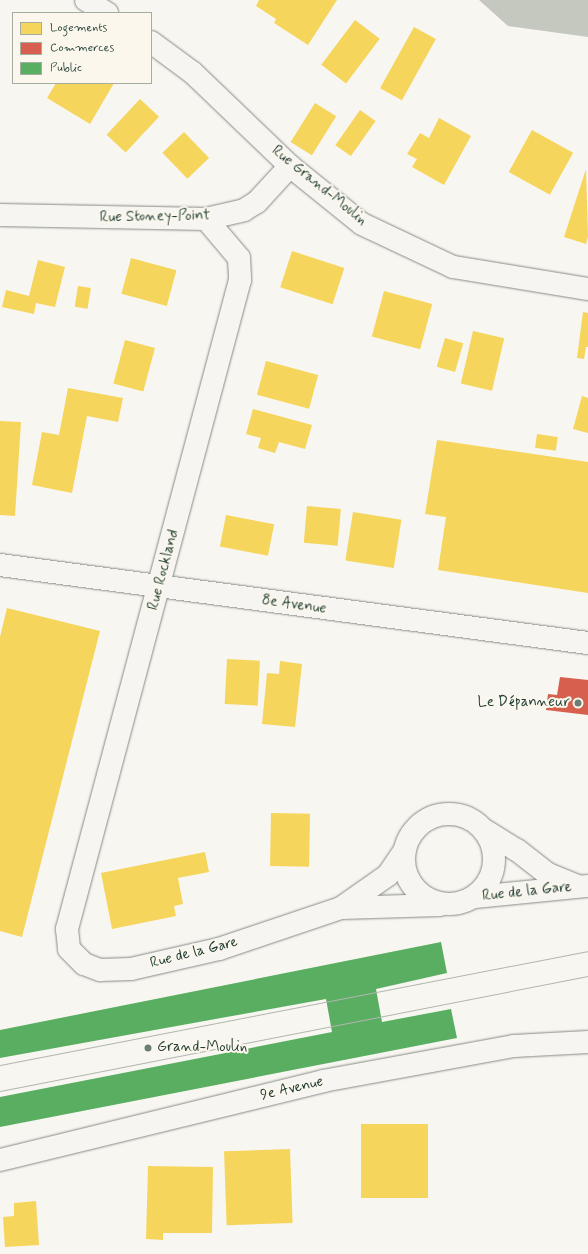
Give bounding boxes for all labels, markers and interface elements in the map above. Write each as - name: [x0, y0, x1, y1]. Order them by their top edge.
- legend: [12, 12, 152, 84]
- text: Logements: [50, 20, 107, 36]
- text: Commerces: [50, 40, 114, 56]
- text: Public: [50, 60, 82, 76]
- street label: Rue Grand-Moulin: [268, 142, 370, 230]
- street label: Rue Stoney-Point: [99, 207, 211, 227]
- street label: Rue Rockland: [145, 528, 183, 612]
- street label: 8e Avenue: [260, 591, 328, 619]
- place label: Le Dépanneur: [477, 694, 570, 712]
- marker: Le Dépanneur: [573, 698, 583, 708]
- street label: Rue de la Gare: [481, 878, 573, 906]
- street label: Rue de la Gare: [148, 933, 240, 973]
- place label: Grand-Moulin: [157, 1039, 247, 1057]
- marker: Grand-Moulin: [142, 1042, 154, 1054]
- street label: 9e Avenue: [258, 1073, 326, 1105]

